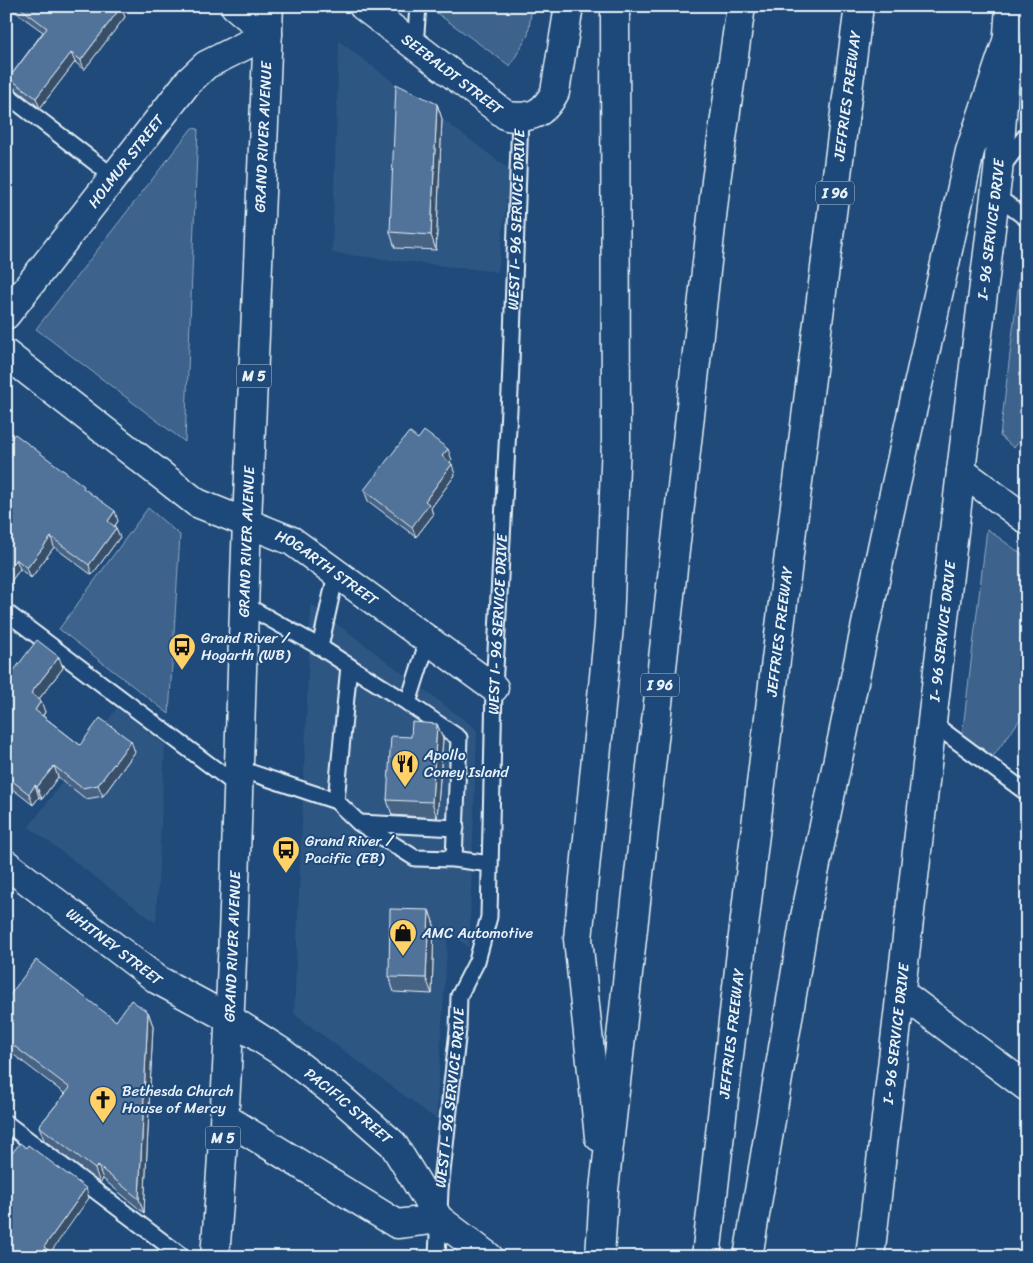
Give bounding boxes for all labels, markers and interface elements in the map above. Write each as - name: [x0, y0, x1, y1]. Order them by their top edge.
- street label: SEEBALDT STREET: [396, 27, 510, 122]
- street label: JEFFRIES FREEWAY: [826, 28, 869, 163]
- street label: GRAND RIVER AVENUE: [247, 59, 280, 213]
- street label: HOLMUR STREET: [81, 108, 172, 214]
- street label: WEST I- 96 SERVICE DRIVE: [500, 127, 533, 311]
- street label: I- 96 SERVICE DRIVE: [969, 156, 1012, 302]
- road number: I 96: [816, 182, 854, 204]
- road number: M 5: [236, 364, 272, 388]
- street label: GRAND RIVER AVENUE: [231, 464, 262, 618]
- street label: HOGARTH STREET: [271, 523, 385, 614]
- street label: WEST I- 96 SERVICE DRIVE: [480, 531, 515, 715]
- street label: I- 96 SERVICE DRIVE: [921, 558, 964, 704]
- street label: JEFFRIES FREEWAY: [759, 564, 800, 699]
- place label: Grand River / Hogarth (WB): [201, 625, 291, 668]
- bus stop icon: Grand River / Hogarth (WB): [167, 632, 197, 671]
- road number: I 96: [641, 674, 679, 696]
- place label: Apollo Coney Island: [423, 742, 509, 785]
- restaurant icon: Apollo Coney Island: [390, 749, 420, 788]
- place label: Grand River / Pacific (EB): [305, 828, 394, 871]
- bus stop icon: Grand River / Pacific (EB): [271, 835, 301, 874]
- street label: GRAND RIVER AVENUE: [216, 869, 248, 1023]
- street label: WHITNEY STREET: [60, 901, 169, 993]
- shop icon: AMC Automotive: [388, 918, 418, 957]
- place label: AMC Automotive: [421, 920, 533, 946]
- street label: I- 96 SERVICE DRIVE: [875, 960, 917, 1106]
- street label: JEFFRIES FREEWAY: [711, 966, 752, 1101]
- street label: WEST I- 96 SERVICE DRIVE: [427, 1006, 472, 1189]
- street label: PACIFIC STREET: [299, 1061, 399, 1151]
- place label: Bethesda Church House of Mercy: [122, 1078, 234, 1121]
- church icon: Bethesda Church House of Mercy: [88, 1085, 118, 1124]
- road number: M 5: [206, 1126, 240, 1150]

